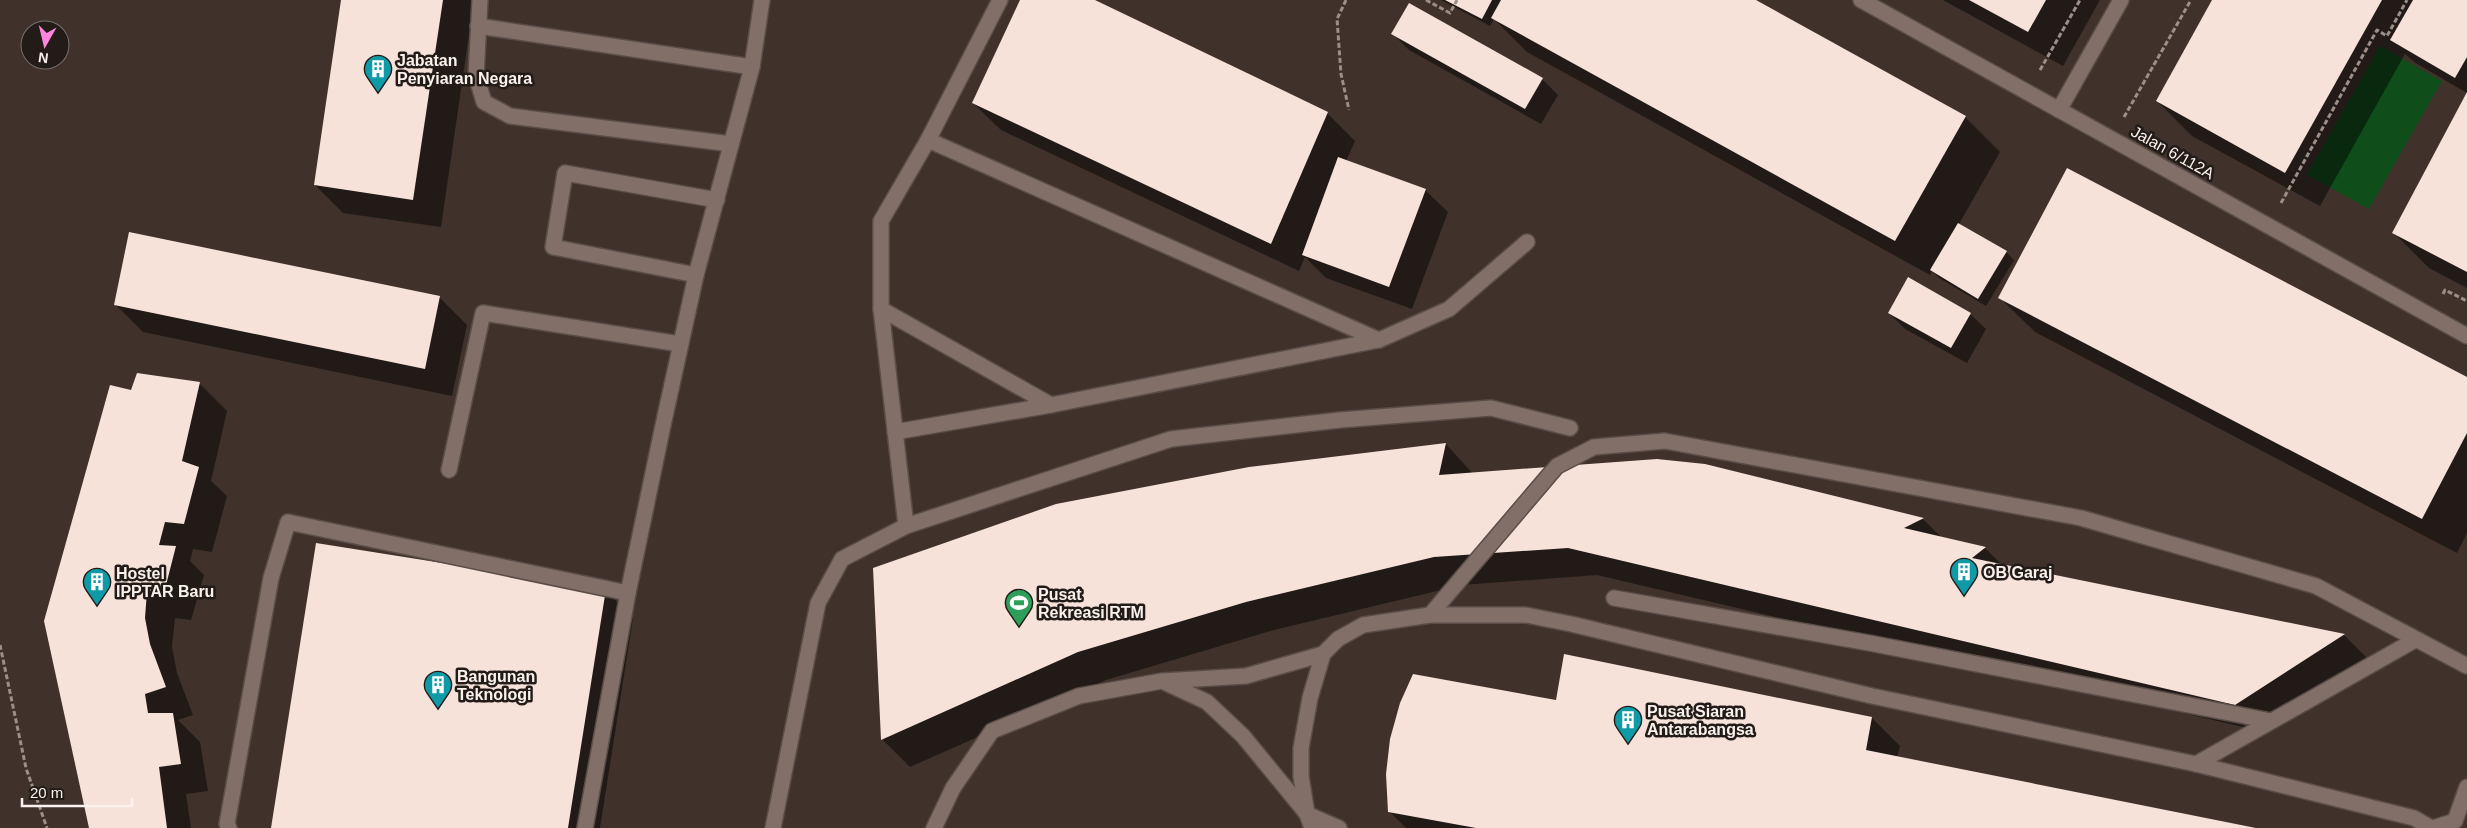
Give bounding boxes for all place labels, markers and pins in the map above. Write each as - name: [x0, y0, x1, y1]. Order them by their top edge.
- place label: Jabatan Penyiaran Negara: [397, 52, 532, 87]
- building icon: Jabatan Penyiaran Negara: [363, 54, 393, 93]
- building icon: OB Garaj: [1949, 557, 1979, 596]
- place label: OB Garaj: [1983, 564, 2052, 581]
- place label: Hostel IPPTAR Baru: [116, 565, 214, 600]
- building icon: Hostel IPPTAR Baru: [82, 567, 112, 606]
- place label: Pusat Rekreasi RTM: [1038, 586, 1144, 621]
- sports icon: Pusat Rekreasi RTM: [1004, 588, 1034, 627]
- place label: Bangunan Teknologi: [457, 668, 535, 703]
- building icon: Bangunan Teknologi: [423, 670, 453, 709]
- place label: Pusat Siaran Antarabangsa: [1647, 703, 1754, 738]
- building icon: Pusat Siaran Antarabangsa: [1613, 705, 1643, 744]

